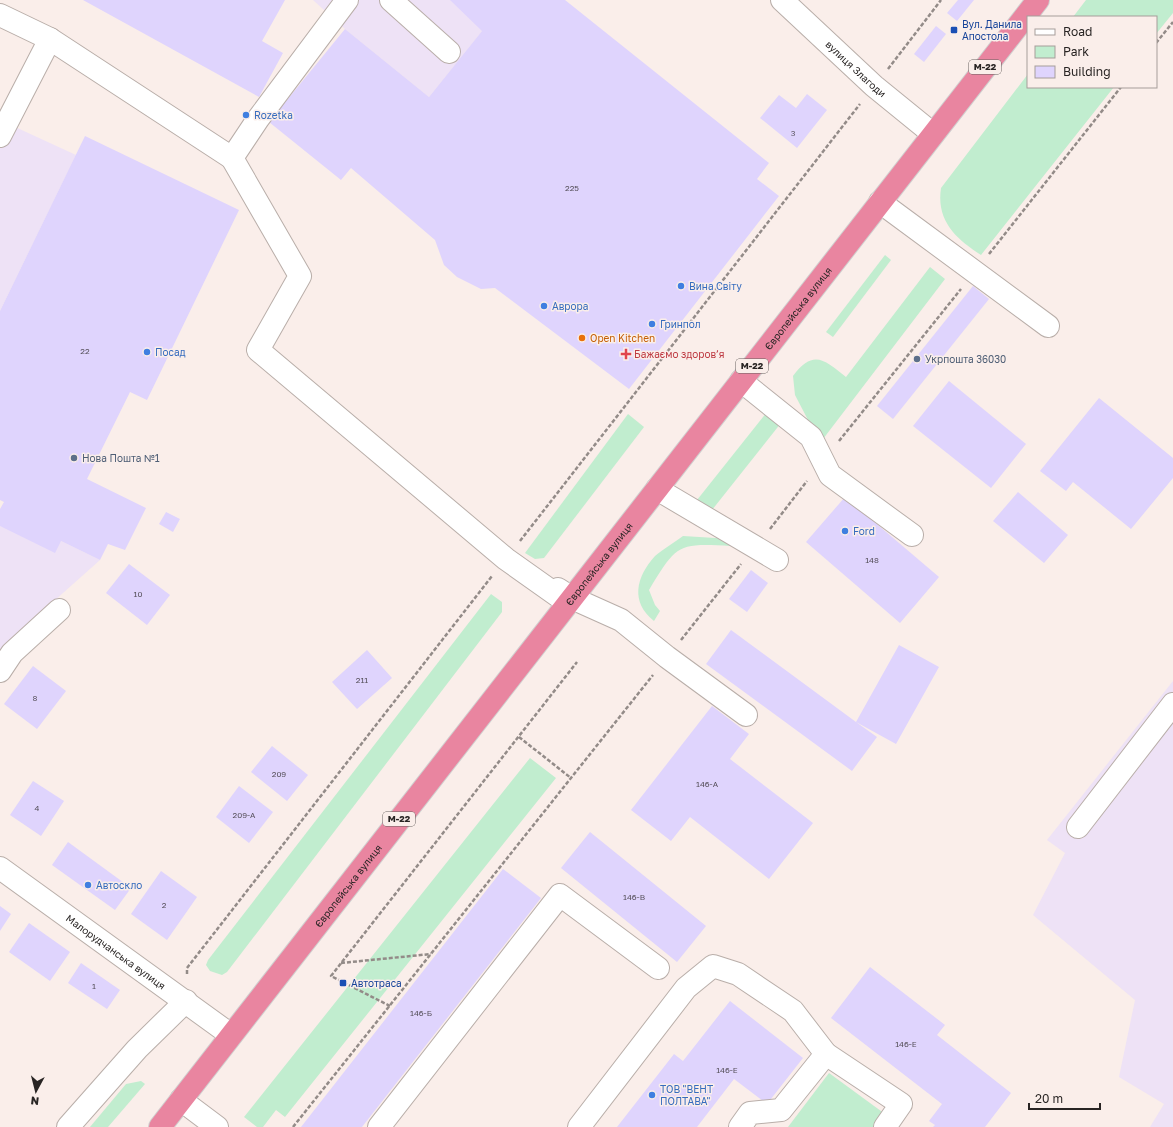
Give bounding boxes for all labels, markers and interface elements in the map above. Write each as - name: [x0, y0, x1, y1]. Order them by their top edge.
- legend: [1027, 16, 1157, 88]
- place label: Вул. Данила Апостола: [962, 18, 1022, 42]
- text: Road: [1063, 24, 1092, 39]
- marker: Вул. Данила Апостола: [949, 25, 959, 35]
- street label: вулиця Злагоди: [823, 38, 889, 99]
- text: Park: [1063, 44, 1089, 59]
- road number: М-22: [969, 60, 1001, 74]
- text: Building: [1063, 64, 1111, 79]
- place label: Rozetka: [254, 109, 293, 121]
- marker: Rozetka: [241, 110, 251, 120]
- house number: 3: [791, 128, 796, 138]
- house number: 225: [565, 183, 579, 193]
- street label: Європейська вулиця: [762, 264, 834, 352]
- place label: Вина Світу: [689, 280, 742, 292]
- marker: Вина Світу: [676, 281, 686, 291]
- place label: Аврора: [552, 300, 588, 312]
- marker: Аврора: [539, 301, 549, 311]
- place label: Гринпол: [660, 318, 701, 330]
- marker: Гринпол: [647, 319, 657, 329]
- place label: Open Kitchen: [590, 332, 655, 344]
- marker: Open Kitchen: [577, 333, 587, 343]
- house number: 22: [80, 346, 90, 356]
- place label: Посад: [155, 346, 186, 358]
- marker: Посад: [142, 347, 152, 357]
- place label: Бажаємо здоровʼя: [634, 348, 725, 360]
- marker: Бажаємо здоровʼя: [621, 349, 631, 359]
- place label: Укрпошта 36030: [925, 353, 1006, 365]
- marker: Укрпошта 36030: [912, 354, 922, 364]
- road number: М-22: [736, 359, 768, 373]
- place label: Нова Пошта №1: [82, 452, 160, 464]
- marker: Нова Пошта №1: [69, 453, 79, 463]
- street label: Європейська вулиця: [563, 520, 635, 608]
- place label: Ford: [853, 525, 875, 537]
- marker: Ford: [840, 526, 850, 536]
- house number: 148: [865, 555, 879, 565]
- house number: 10: [134, 589, 142, 599]
- house number: 211: [356, 675, 368, 685]
- house number: 8: [33, 693, 38, 703]
- house number: 209: [272, 769, 286, 779]
- house number: 146-А: [696, 779, 719, 789]
- house number: 4: [35, 803, 40, 813]
- house number: 209-А: [233, 810, 256, 820]
- road number: М-22: [383, 812, 415, 826]
- street label: Європейська вулиця: [312, 842, 384, 929]
- place label: Автоскло: [96, 879, 142, 891]
- marker: Автоскло: [83, 880, 93, 890]
- house number: 146-В: [623, 892, 645, 902]
- house number: 2: [162, 900, 167, 910]
- street label: Малорудчанська вулиця: [64, 912, 168, 992]
- place label: Автотраса: [351, 977, 402, 989]
- marker: Автотраса: [338, 978, 348, 988]
- house number: 1: [92, 981, 96, 991]
- house number: 146-Б: [410, 1008, 432, 1018]
- house number: 146-Е: [895, 1039, 917, 1049]
- house number: 146-Е: [716, 1065, 738, 1075]
- north arrow: [16, 1071, 56, 1111]
- place label: ТОВ "ВЕНТ ПОЛТАВА": [660, 1083, 713, 1107]
- scale bar: [1029, 1085, 1100, 1111]
- marker: ТОВ "ВЕНТ ПОЛТАВА": [647, 1090, 657, 1100]
- text: 20 m: [1035, 1091, 1063, 1106]
- text: N: [30, 1094, 40, 1108]

